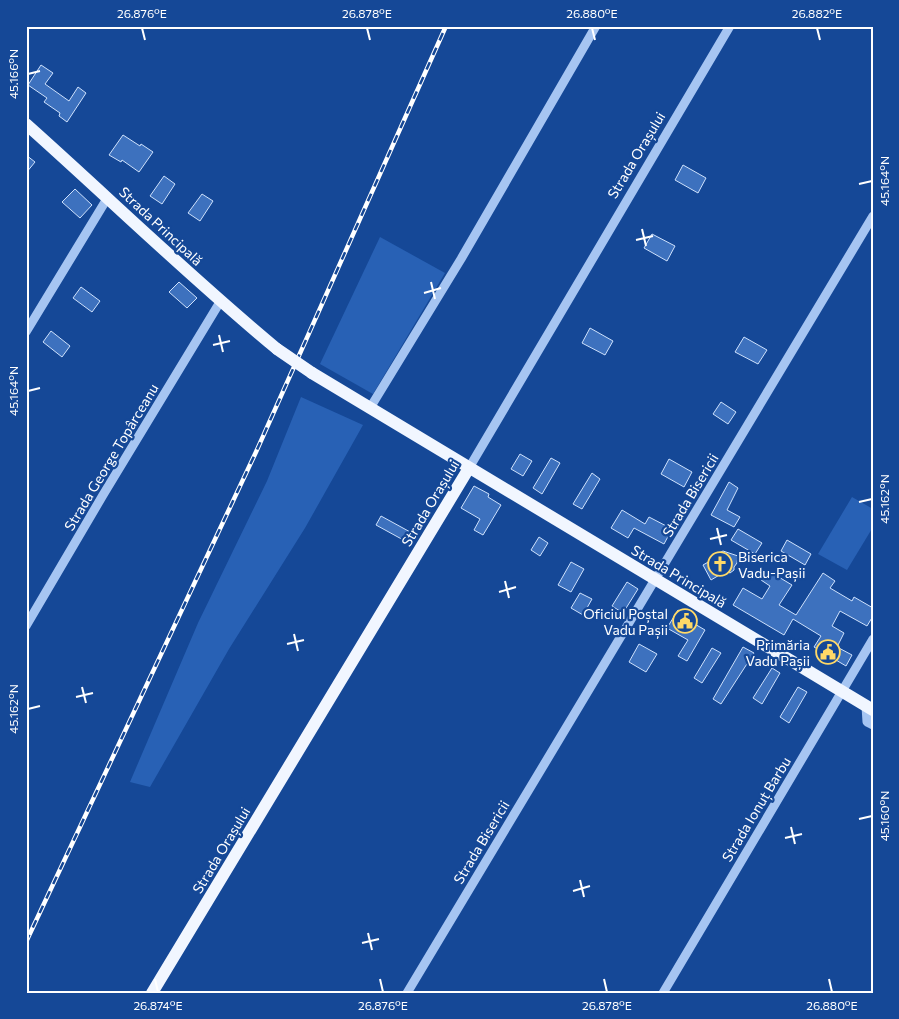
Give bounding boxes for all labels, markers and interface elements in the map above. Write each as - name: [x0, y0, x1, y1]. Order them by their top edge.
- text: 26.876°E: [117, 6, 167, 20]
- text: 26.878°E: [342, 6, 392, 20]
- text: 26.880°E: [566, 6, 618, 20]
- text: 26.882°E: [792, 6, 842, 20]
- text: 45.166°N: [6, 49, 20, 99]
- street label: Strada Orașului: [603, 109, 669, 202]
- text: 45.164°N: [877, 156, 891, 206]
- street label: Strada Principală: [116, 183, 206, 269]
- text: 45.164°N: [6, 366, 20, 416]
- street label: Strada George Topârceanu: [60, 380, 162, 534]
- street label: Strada Bisericii: [658, 450, 722, 540]
- street label: Strada Orașului: [397, 457, 463, 550]
- text: 45.162°N: [877, 474, 891, 524]
- street label: Strada Principală: [628, 541, 730, 611]
- place label: Biserica Vadu-Pașii: [738, 548, 806, 582]
- church icon: Biserica Vadu-Pașii: [707, 551, 733, 577]
- place label: Oficiul Poștal Vadu Pașii: [583, 605, 668, 639]
- public building icon: Oficiul Poștal Vadu Pașii: [672, 608, 698, 634]
- place label: Primăria Vadu Pașii: [746, 636, 810, 670]
- public building icon: Primăria Vadu Pașii: [815, 639, 841, 665]
- text: 45.162°N: [6, 684, 20, 734]
- street label: Strada Ionuț Barbu: [718, 754, 795, 865]
- text: 45.160°N: [877, 791, 891, 841]
- street label: Strada Bisericii: [449, 797, 513, 887]
- street label: Strada Orașului: [188, 804, 254, 897]
- text: 26.874°E: [133, 998, 183, 1012]
- text: 26.876°E: [358, 998, 408, 1012]
- text: 26.878°E: [582, 998, 632, 1012]
- text: 26.880°E: [806, 998, 858, 1012]

